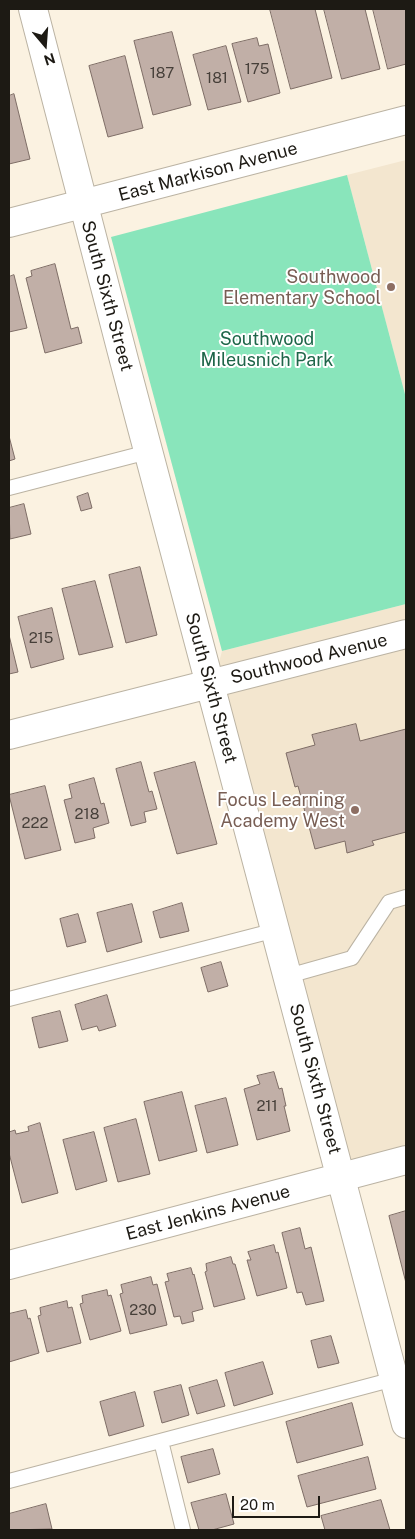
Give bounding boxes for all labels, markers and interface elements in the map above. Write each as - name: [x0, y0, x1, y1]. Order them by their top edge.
- north arrow: [20, 20, 70, 70]
- text: N: [42, 50, 57, 69]
- house number: 175: [245, 60, 269, 78]
- house number: 187: [150, 64, 174, 82]
- house number: 181: [206, 69, 228, 87]
- street label: East Markison Avenue: [116, 138, 300, 206]
- street label: South Sixth Street: [77, 218, 137, 374]
- place label: Southwood Elementary School: [223, 266, 381, 308]
- marker: Southwood Elementary School: [385, 281, 397, 293]
- park label: Southwood Mileusnich Park: [201, 328, 333, 370]
- street label: South Sixth Street: [181, 610, 241, 766]
- house number: 215: [29, 629, 53, 647]
- street label: Southwood Avenue: [228, 629, 390, 689]
- place label: Focus Learning Academy West: [217, 789, 345, 832]
- marker: Focus Learning Academy West: [349, 804, 361, 816]
- house number: 218: [75, 805, 99, 823]
- house number: 222: [22, 814, 48, 832]
- street label: South Sixth Street: [285, 1001, 345, 1157]
- house number: 211: [256, 1097, 278, 1115]
- street label: East Jenkins Avenue: [124, 1181, 292, 1245]
- house number: 230: [129, 1301, 157, 1319]
- scale bar: [235, 1486, 322, 1518]
- text: 20 m: [240, 1496, 275, 1513]

